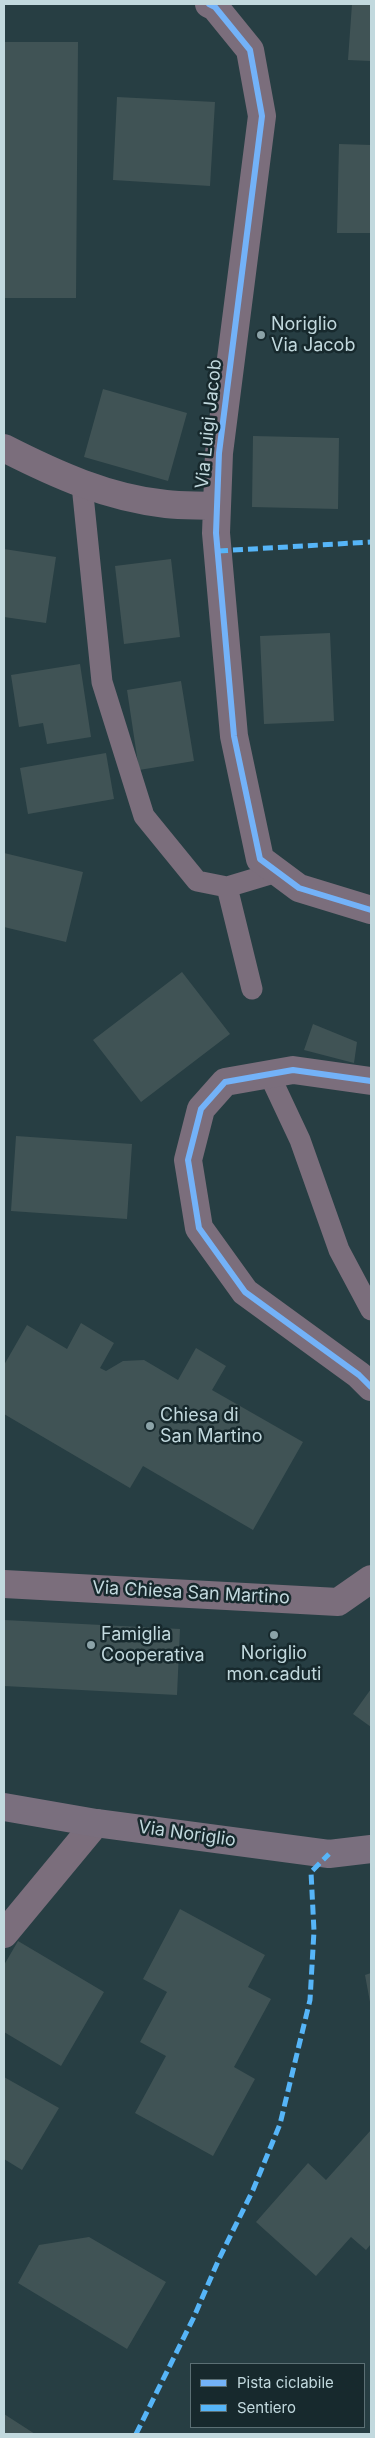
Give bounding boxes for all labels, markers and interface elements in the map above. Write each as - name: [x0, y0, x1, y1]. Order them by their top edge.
- place label: Noriglio Via Jacob: [271, 314, 355, 356]
- marker: Noriglio Via Jacob: [255, 329, 267, 341]
- street label: Via Luigi Jacob: [191, 358, 227, 490]
- place label: Chiesa di San Martino: [160, 1405, 262, 1448]
- marker: Chiesa di San Martino: [144, 1420, 156, 1432]
- street label: Via Chiesa San Martino: [92, 1577, 290, 1609]
- place label: Famiglia Cooperativa: [101, 1624, 205, 1666]
- marker: Noriglio mon.caduti: [268, 1629, 280, 1641]
- marker: Famiglia Cooperativa: [85, 1639, 97, 1651]
- place label: Noriglio mon.caduti: [227, 1643, 321, 1686]
- street label: Via Noriglio: [137, 1816, 237, 1852]
- legend: [190, 2363, 365, 2428]
- text: Pista ciclabile: [237, 2373, 334, 2392]
- text: Sentiero: [237, 2398, 296, 2417]

